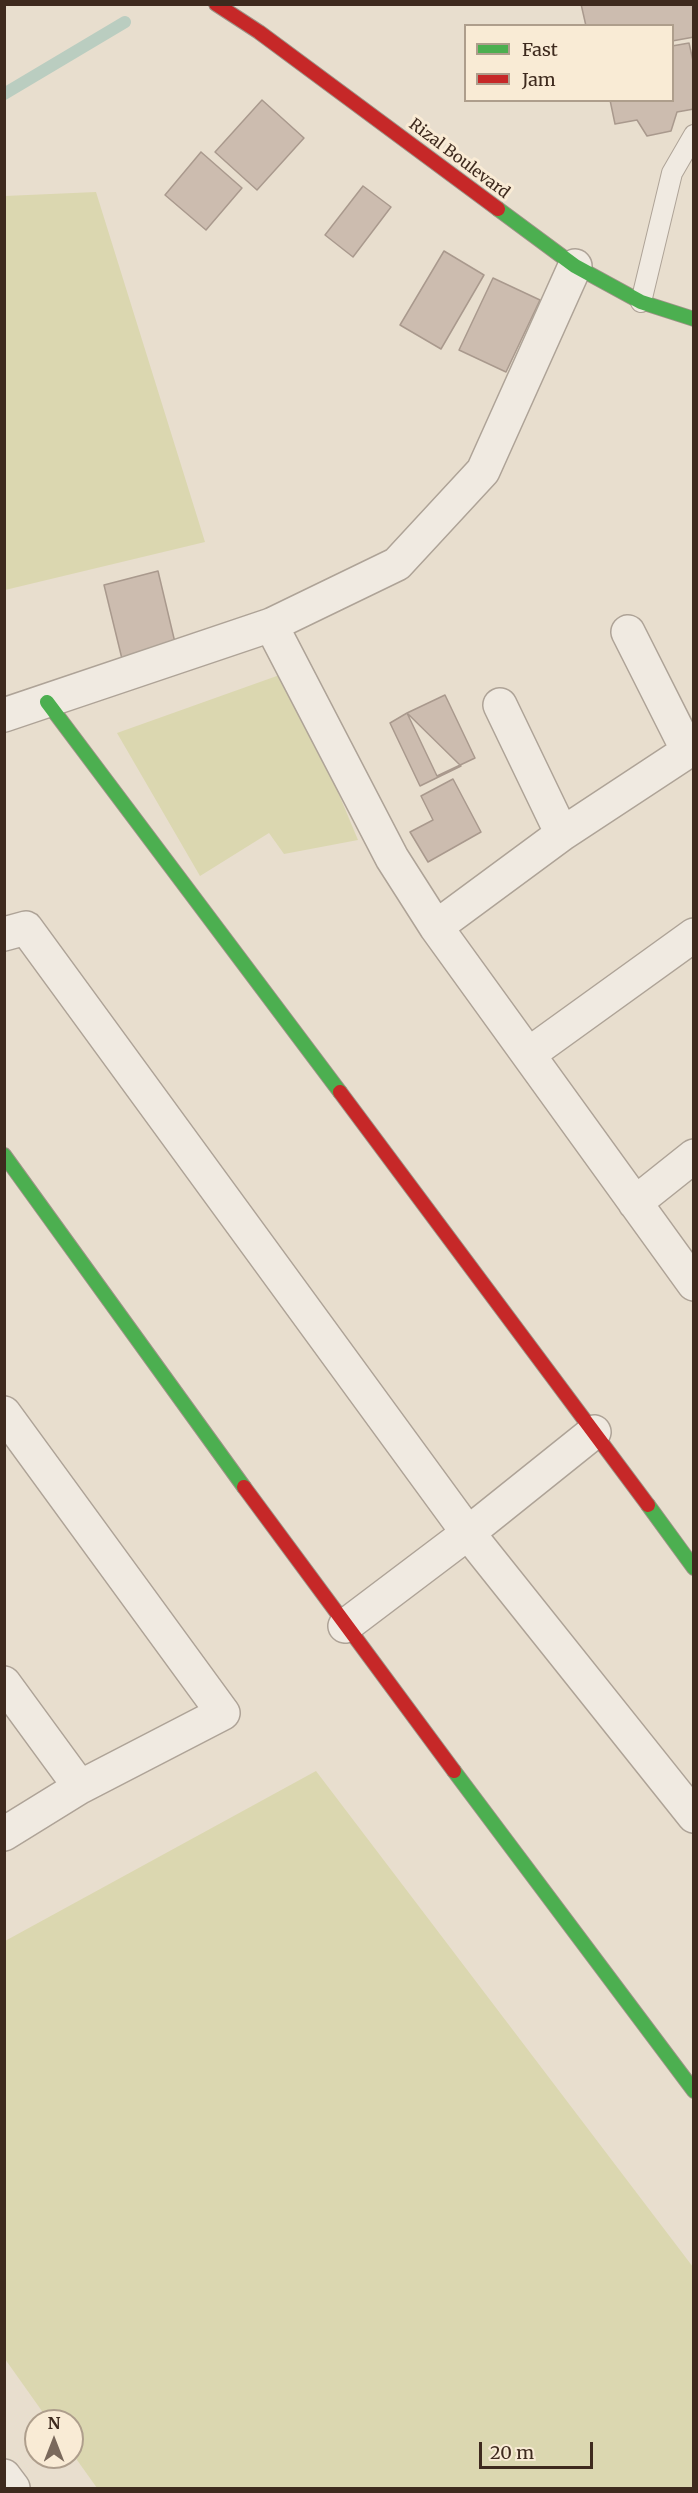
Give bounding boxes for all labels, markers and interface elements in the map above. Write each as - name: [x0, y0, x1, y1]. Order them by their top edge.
- legend: [464, 24, 674, 102]
- text: Fast: [522, 38, 558, 61]
- text: Jam: [522, 68, 556, 91]
- street label: Rizal Boulevard: [405, 115, 513, 203]
- north arrow: [24, 2409, 84, 2469]
- text: N: [48, 2413, 60, 2433]
- scale bar: [482, 2430, 596, 2468]
- text: 20 m: [490, 2441, 534, 2464]

